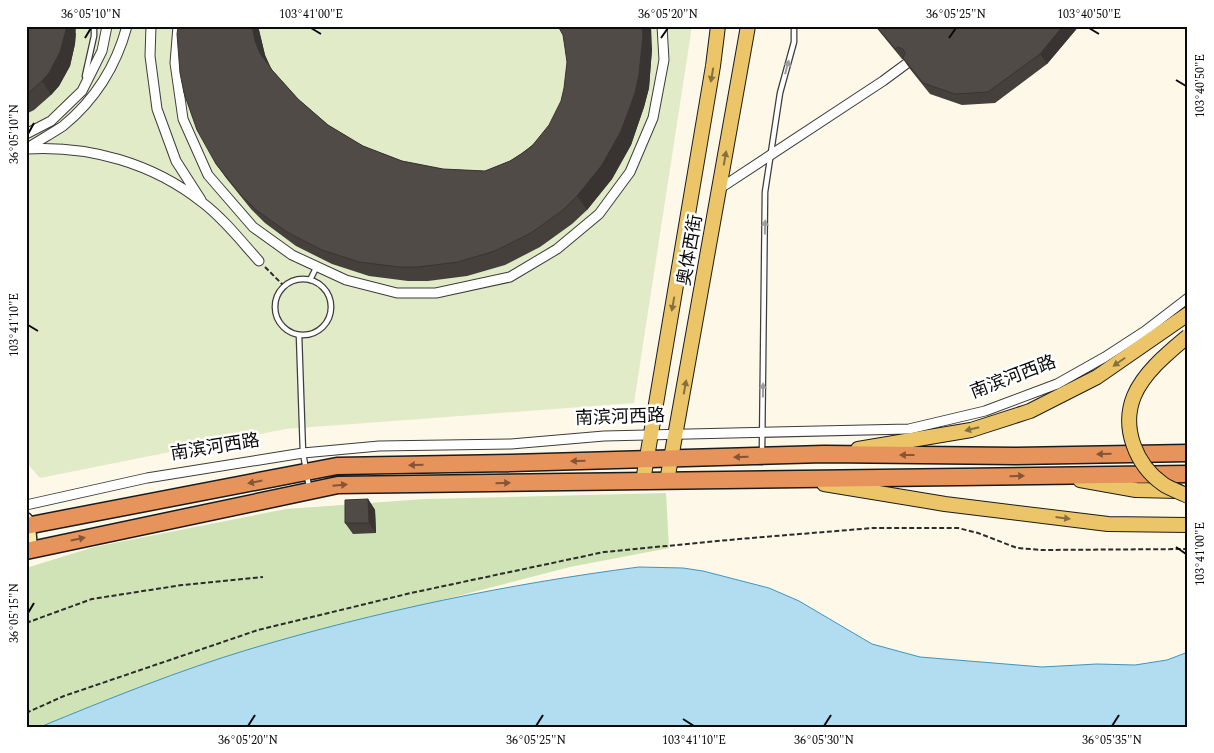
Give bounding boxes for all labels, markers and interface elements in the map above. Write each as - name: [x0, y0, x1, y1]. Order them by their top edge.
- text: 36°05'10"N: [61, 5, 121, 24]
- text: 103°41'00"E: [279, 5, 343, 24]
- text: 36°05'20"N: [638, 5, 698, 24]
- text: 36°05'25"N: [926, 5, 986, 24]
- text: 103°40'50"E: [1057, 5, 1121, 24]
- text: 103°40'50"E: [1191, 54, 1210, 118]
- one-way arrow: [783, 59, 791, 75]
- one-way arrow: [707, 67, 715, 83]
- text: 36°05'10"N: [5, 104, 24, 164]
- one-way arrow: [721, 149, 729, 165]
- street label: 奥体西街: [670, 212, 710, 288]
- one-way arrow: [761, 219, 769, 235]
- text: 103°41'10"E: [5, 293, 24, 357]
- one-way arrow: [668, 296, 676, 312]
- street label: 南滨河西路: [966, 348, 1060, 406]
- one-way arrow: [1112, 357, 1126, 367]
- one-way arrow: [681, 378, 689, 394]
- one-way arrow: [759, 382, 767, 398]
- street label: 南滨河西路: [575, 402, 665, 432]
- one-way arrow: [964, 425, 980, 433]
- street label: 南滨河西路: [168, 427, 262, 467]
- one-way arrow: [1096, 450, 1112, 458]
- one-way arrow: [898, 451, 914, 459]
- one-way arrow: [732, 453, 748, 461]
- one-way arrow: [570, 458, 586, 466]
- one-way arrow: [407, 461, 423, 469]
- one-way arrow: [1009, 471, 1025, 479]
- one-way arrow: [246, 478, 262, 486]
- one-way arrow: [495, 479, 511, 487]
- one-way arrow: [333, 481, 349, 489]
- one-way arrow: [1055, 514, 1071, 522]
- text: 103°41'00"E: [1191, 522, 1210, 586]
- one-way arrow: [71, 535, 87, 543]
- text: 36°05'15"N: [5, 583, 24, 643]
- text: 36°05'20"N: [218, 731, 278, 750]
- text: 36°05'25"N: [506, 731, 566, 750]
- text: 103°41'10"E: [662, 731, 726, 750]
- text: 36°05'30"N: [794, 731, 854, 750]
- text: 36°05'35"N: [1082, 731, 1142, 750]

